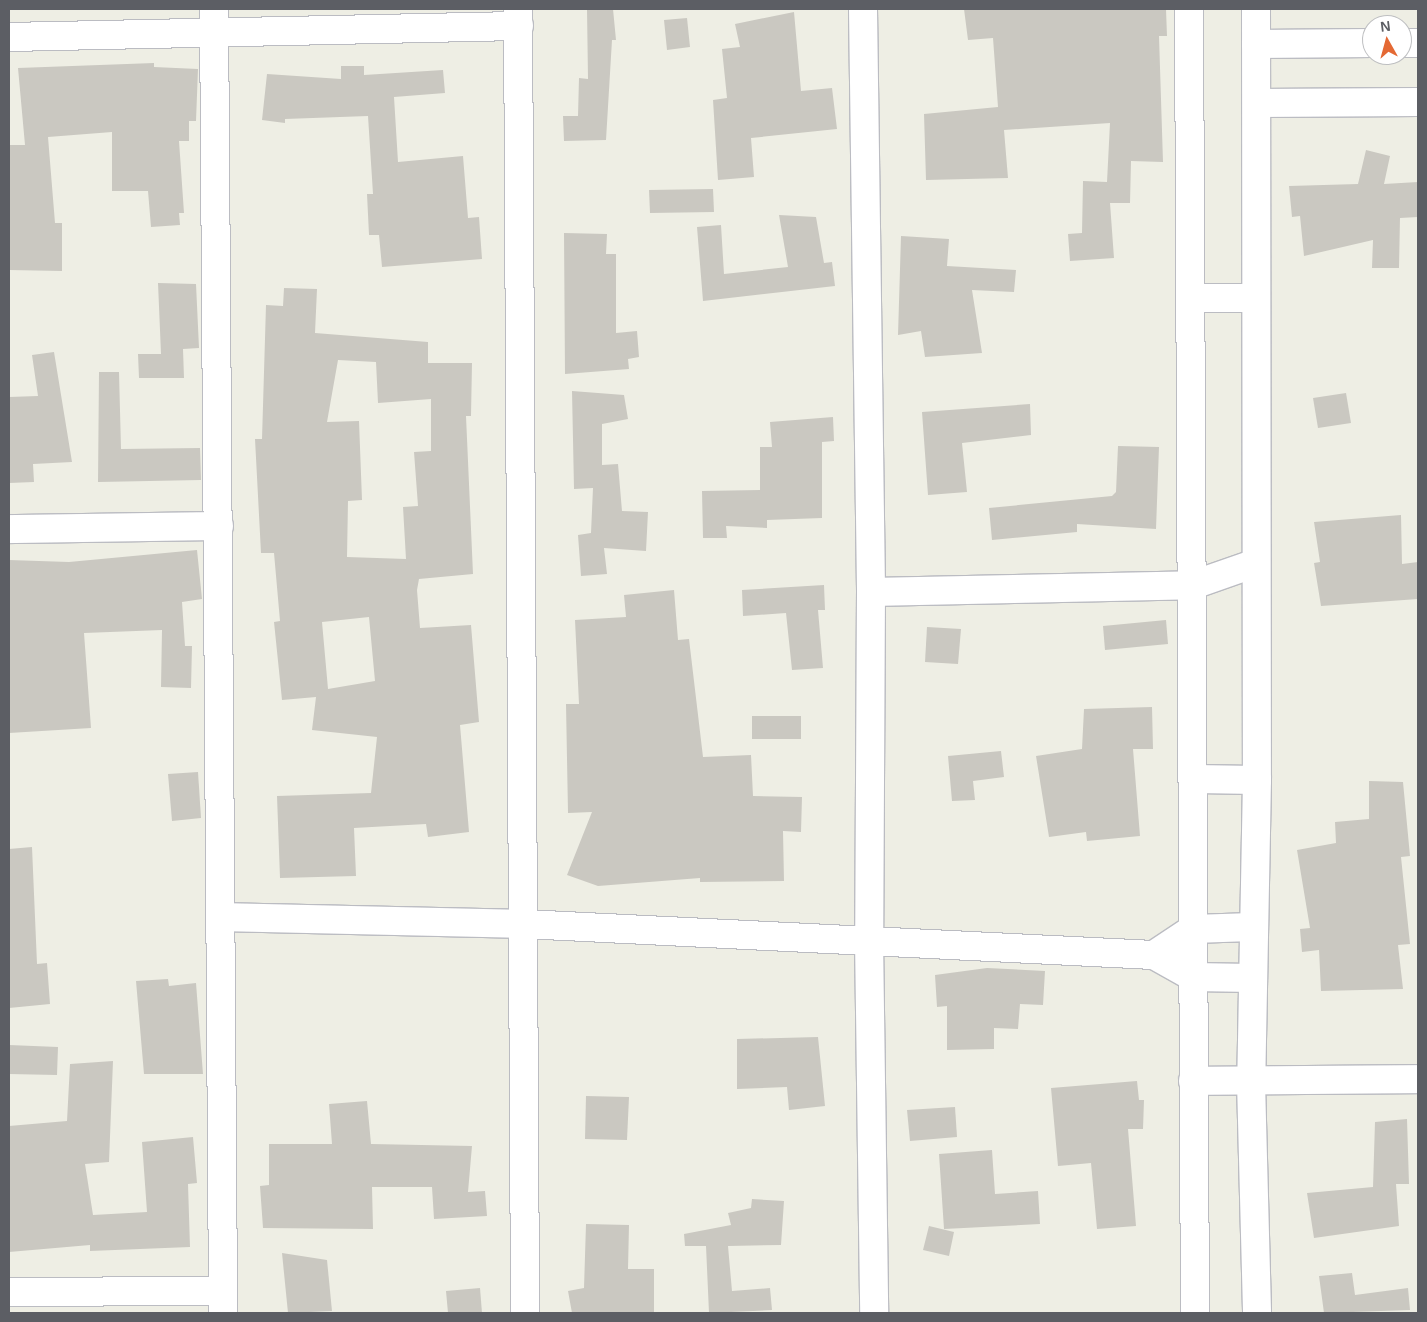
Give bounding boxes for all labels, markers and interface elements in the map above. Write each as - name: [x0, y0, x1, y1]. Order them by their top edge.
- north arrow: [1362, 15, 1412, 65]
- text: N: [1379, 18, 1391, 35]

